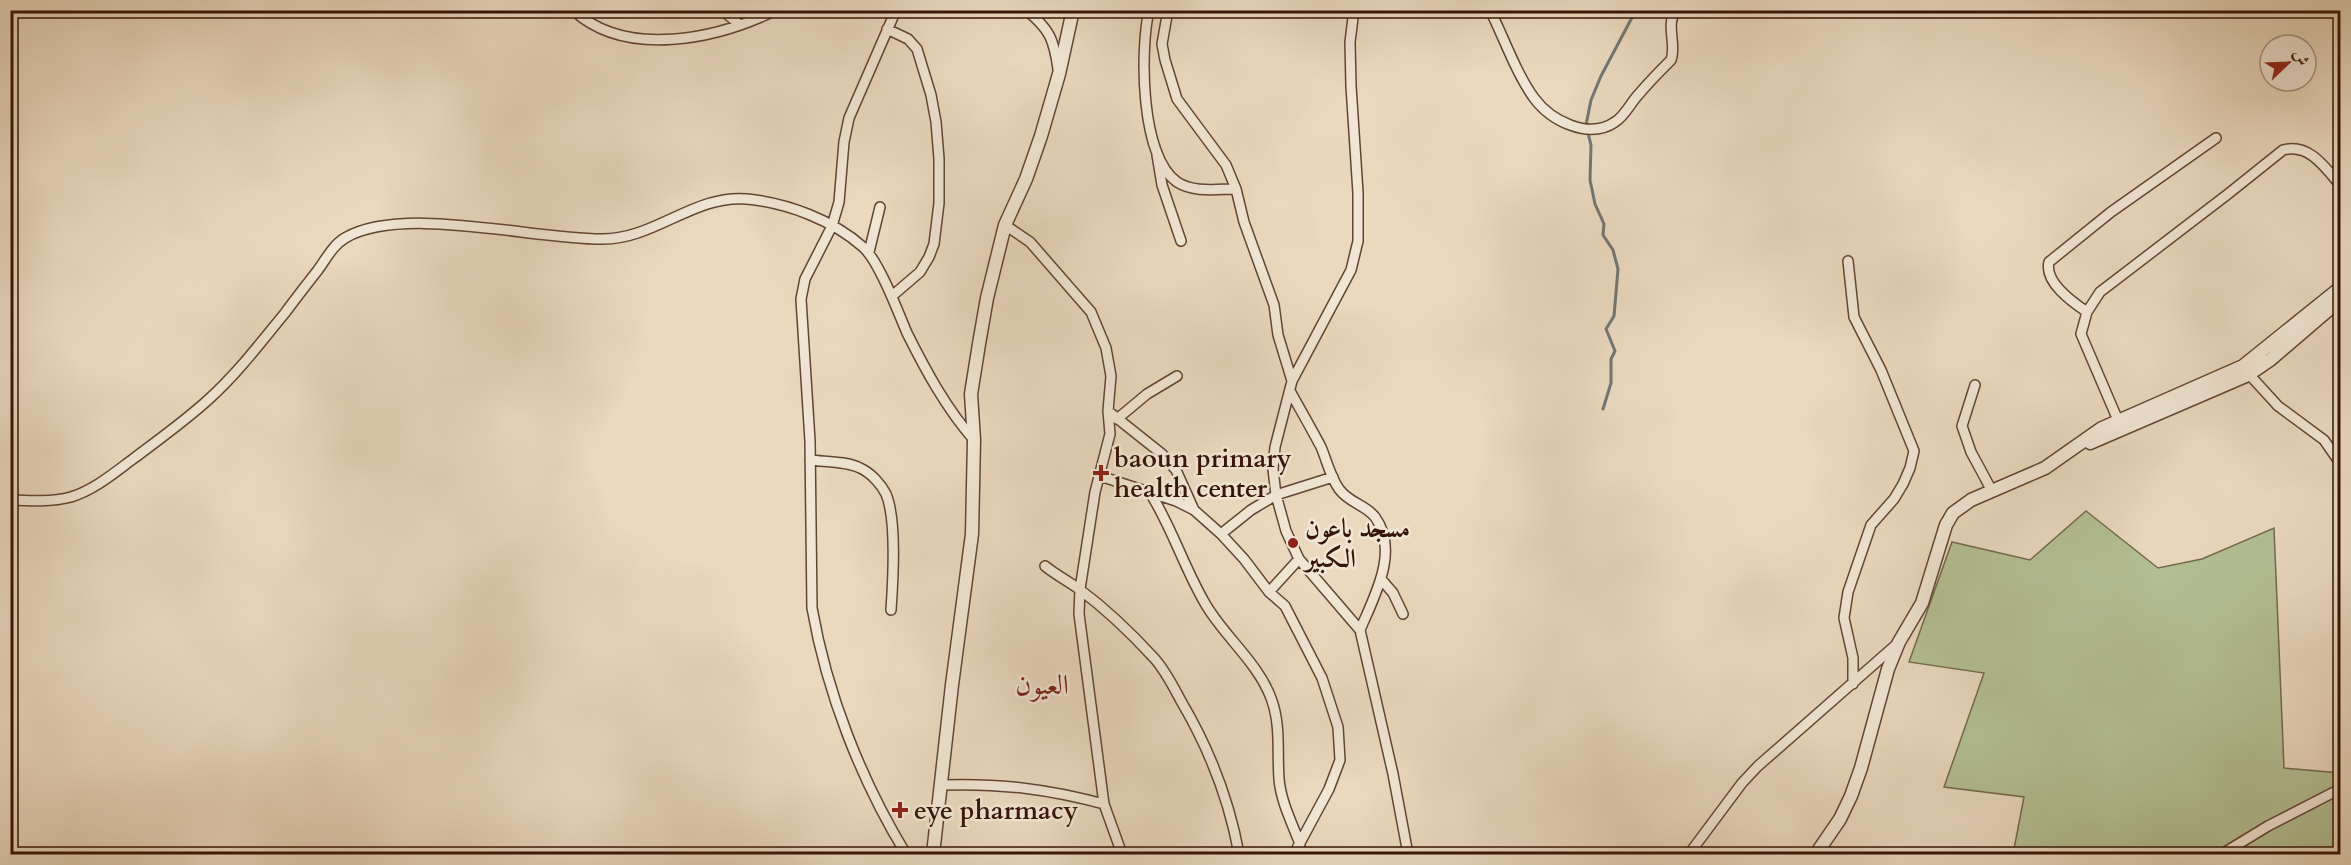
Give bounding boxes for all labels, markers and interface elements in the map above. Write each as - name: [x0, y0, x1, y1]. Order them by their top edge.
- north arrow: [2258, 33, 2318, 93]
- text: ش: [2288, 46, 2314, 69]
- place label: baoun primary health center: [1114, 441, 1292, 506]
- marker: baoun primary health center: [1092, 464, 1110, 482]
- place label: مسجد باعون الكبير: [1302, 511, 1410, 576]
- marker: مسجد باعون الكبير: [1286, 536, 1300, 550]
- district label: العيون: [1015, 666, 1069, 704]
- place label: eye pharmacy: [914, 793, 1079, 828]
- marker: eye pharmacy: [891, 801, 909, 819]

